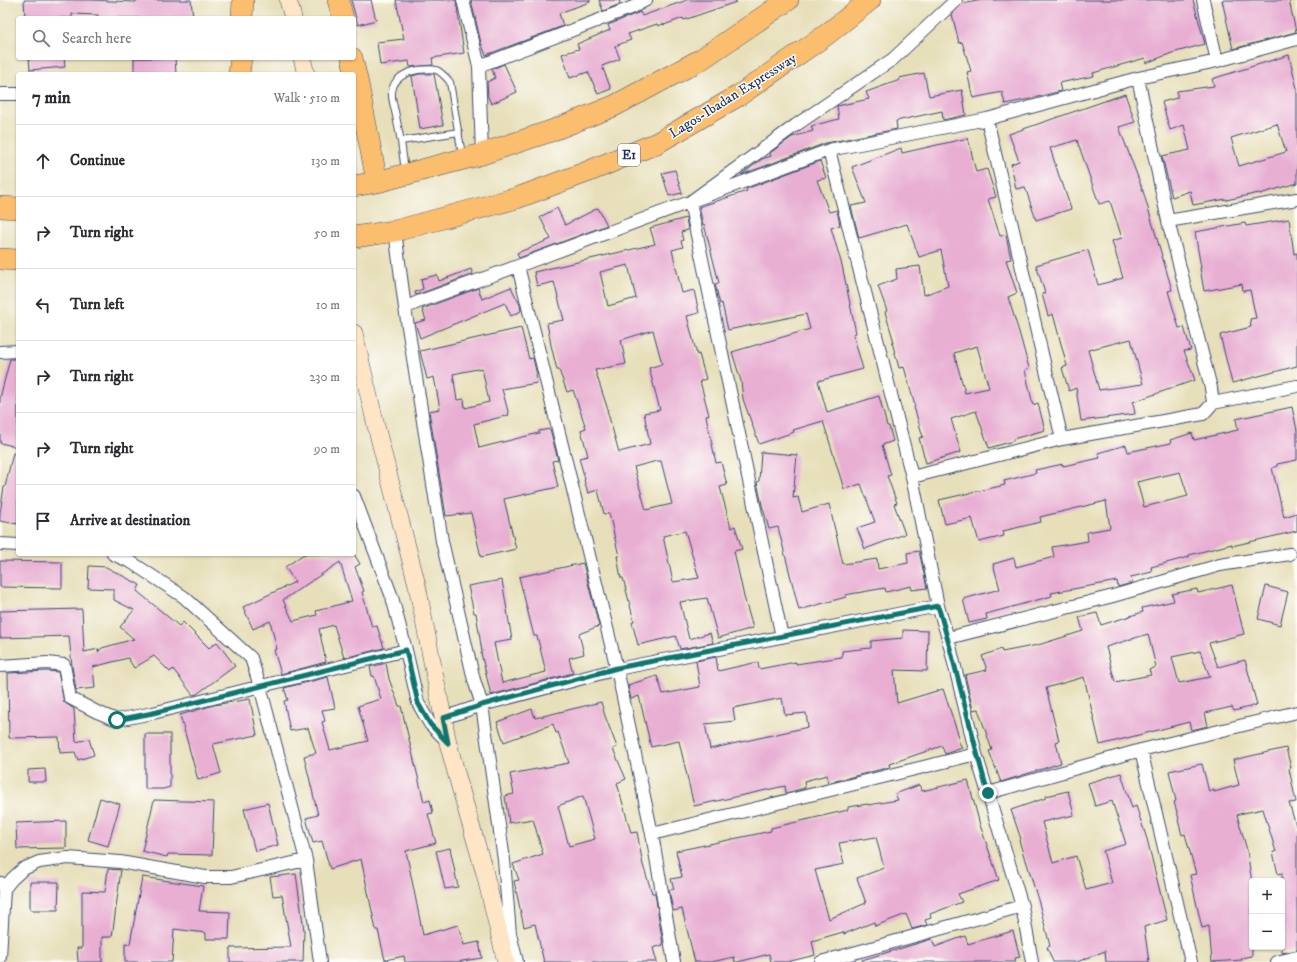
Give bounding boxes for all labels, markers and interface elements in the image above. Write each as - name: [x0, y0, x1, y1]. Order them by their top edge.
- search box: [16, 16, 356, 60]
- icon: search: [30, 27, 52, 49]
- text: Search here: [62, 29, 131, 48]
- street label: Lagos-Ibadan Expressway: [666, 49, 800, 143]
- text: 7 min: [32, 87, 71, 109]
- text: Walk · 510 m: [274, 90, 340, 106]
- road number: E1: [618, 144, 640, 166]
- icon: ahead: [32, 150, 54, 172]
- text: Continue: [70, 151, 125, 170]
- text: 130 m: [311, 153, 340, 169]
- icon: right: [32, 222, 54, 244]
- text: Turn right: [70, 223, 133, 242]
- text: 50 m: [314, 225, 340, 241]
- icon: left: [32, 294, 54, 316]
- text: Turn left: [70, 295, 124, 314]
- text: 10 m: [316, 297, 340, 313]
- icon: right: [32, 366, 54, 388]
- text: Turn right: [70, 367, 133, 386]
- text: 230 m: [309, 369, 340, 385]
- icon: right: [32, 438, 54, 460]
- text: Turn right: [70, 439, 133, 458]
- text: 90 m: [314, 441, 340, 457]
- icon: arrive: [32, 510, 54, 532]
- text: Arrive at destination: [70, 511, 190, 530]
- route start: [108, 711, 126, 729]
- route end: [979, 784, 997, 802]
- map controls: [1249, 878, 1285, 950]
- button: +: [1249, 878, 1285, 914]
- button: −: [1249, 914, 1285, 950]

